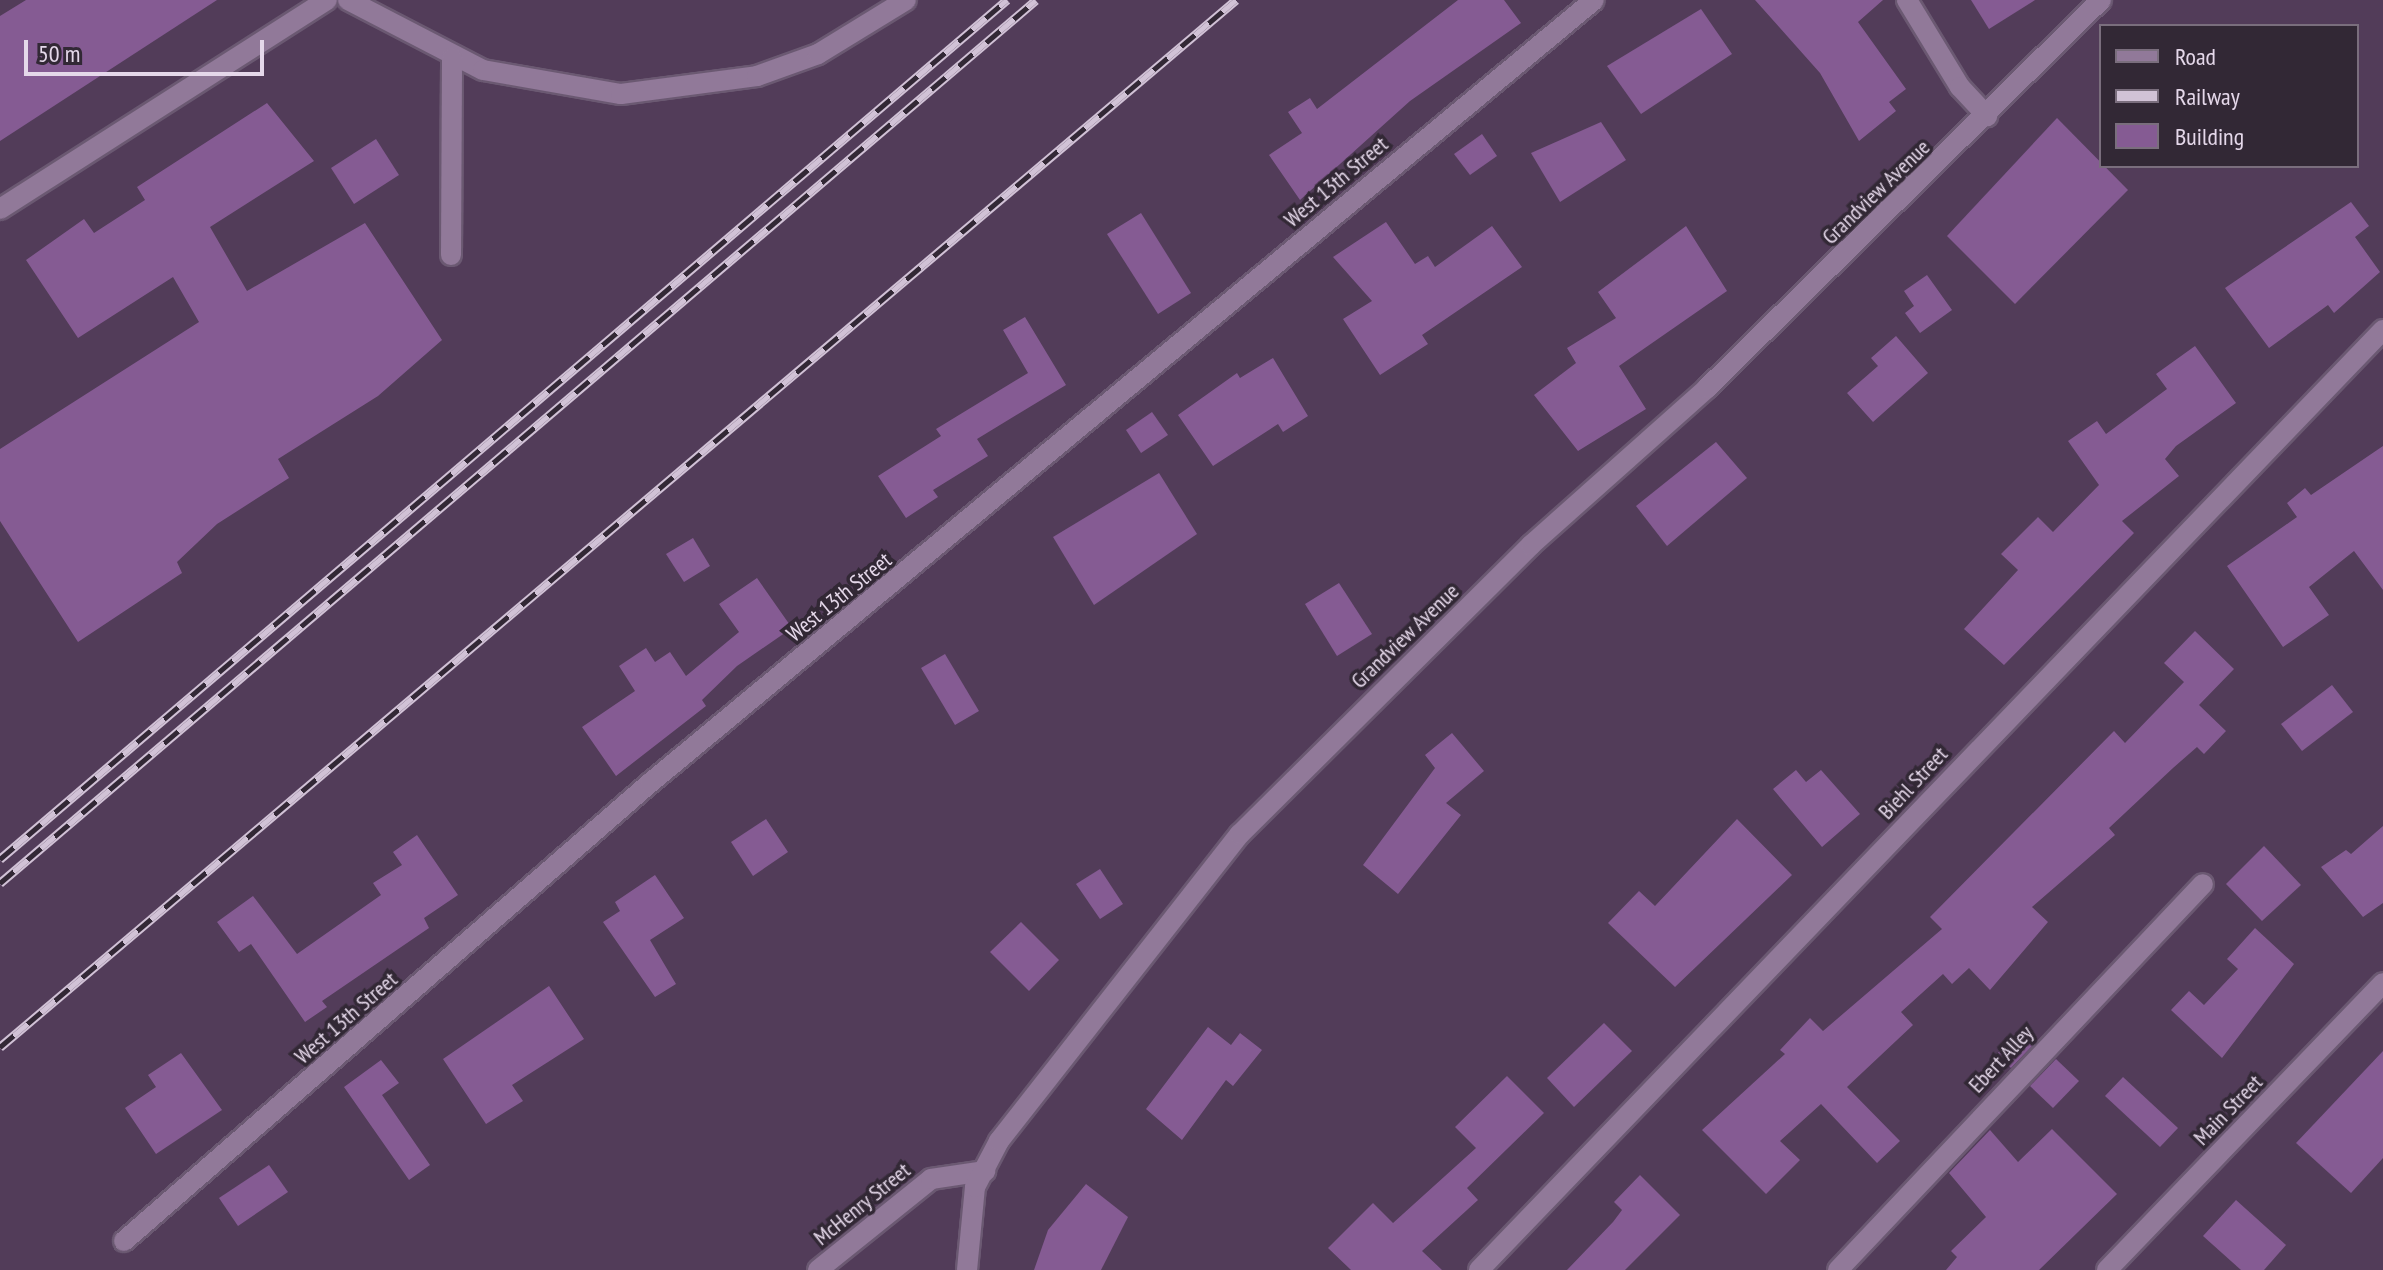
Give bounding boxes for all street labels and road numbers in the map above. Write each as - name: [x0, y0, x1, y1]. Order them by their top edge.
- street label: West 13th Street: [1279, 131, 1393, 233]
- street label: Grandview Avenue: [1816, 134, 1936, 250]
- street label: West 13th Street: [781, 547, 897, 647]
- street label: Grandview Avenue: [1345, 578, 1465, 694]
- street label: Biehl Street: [1873, 741, 1953, 825]
- street label: West 13th Street: [289, 966, 403, 1070]
- street label: Ebert Alley: [1963, 1020, 2039, 1098]
- street label: Main Street: [2188, 1069, 2268, 1151]
- street label: McHenry Street: [808, 1157, 916, 1251]

